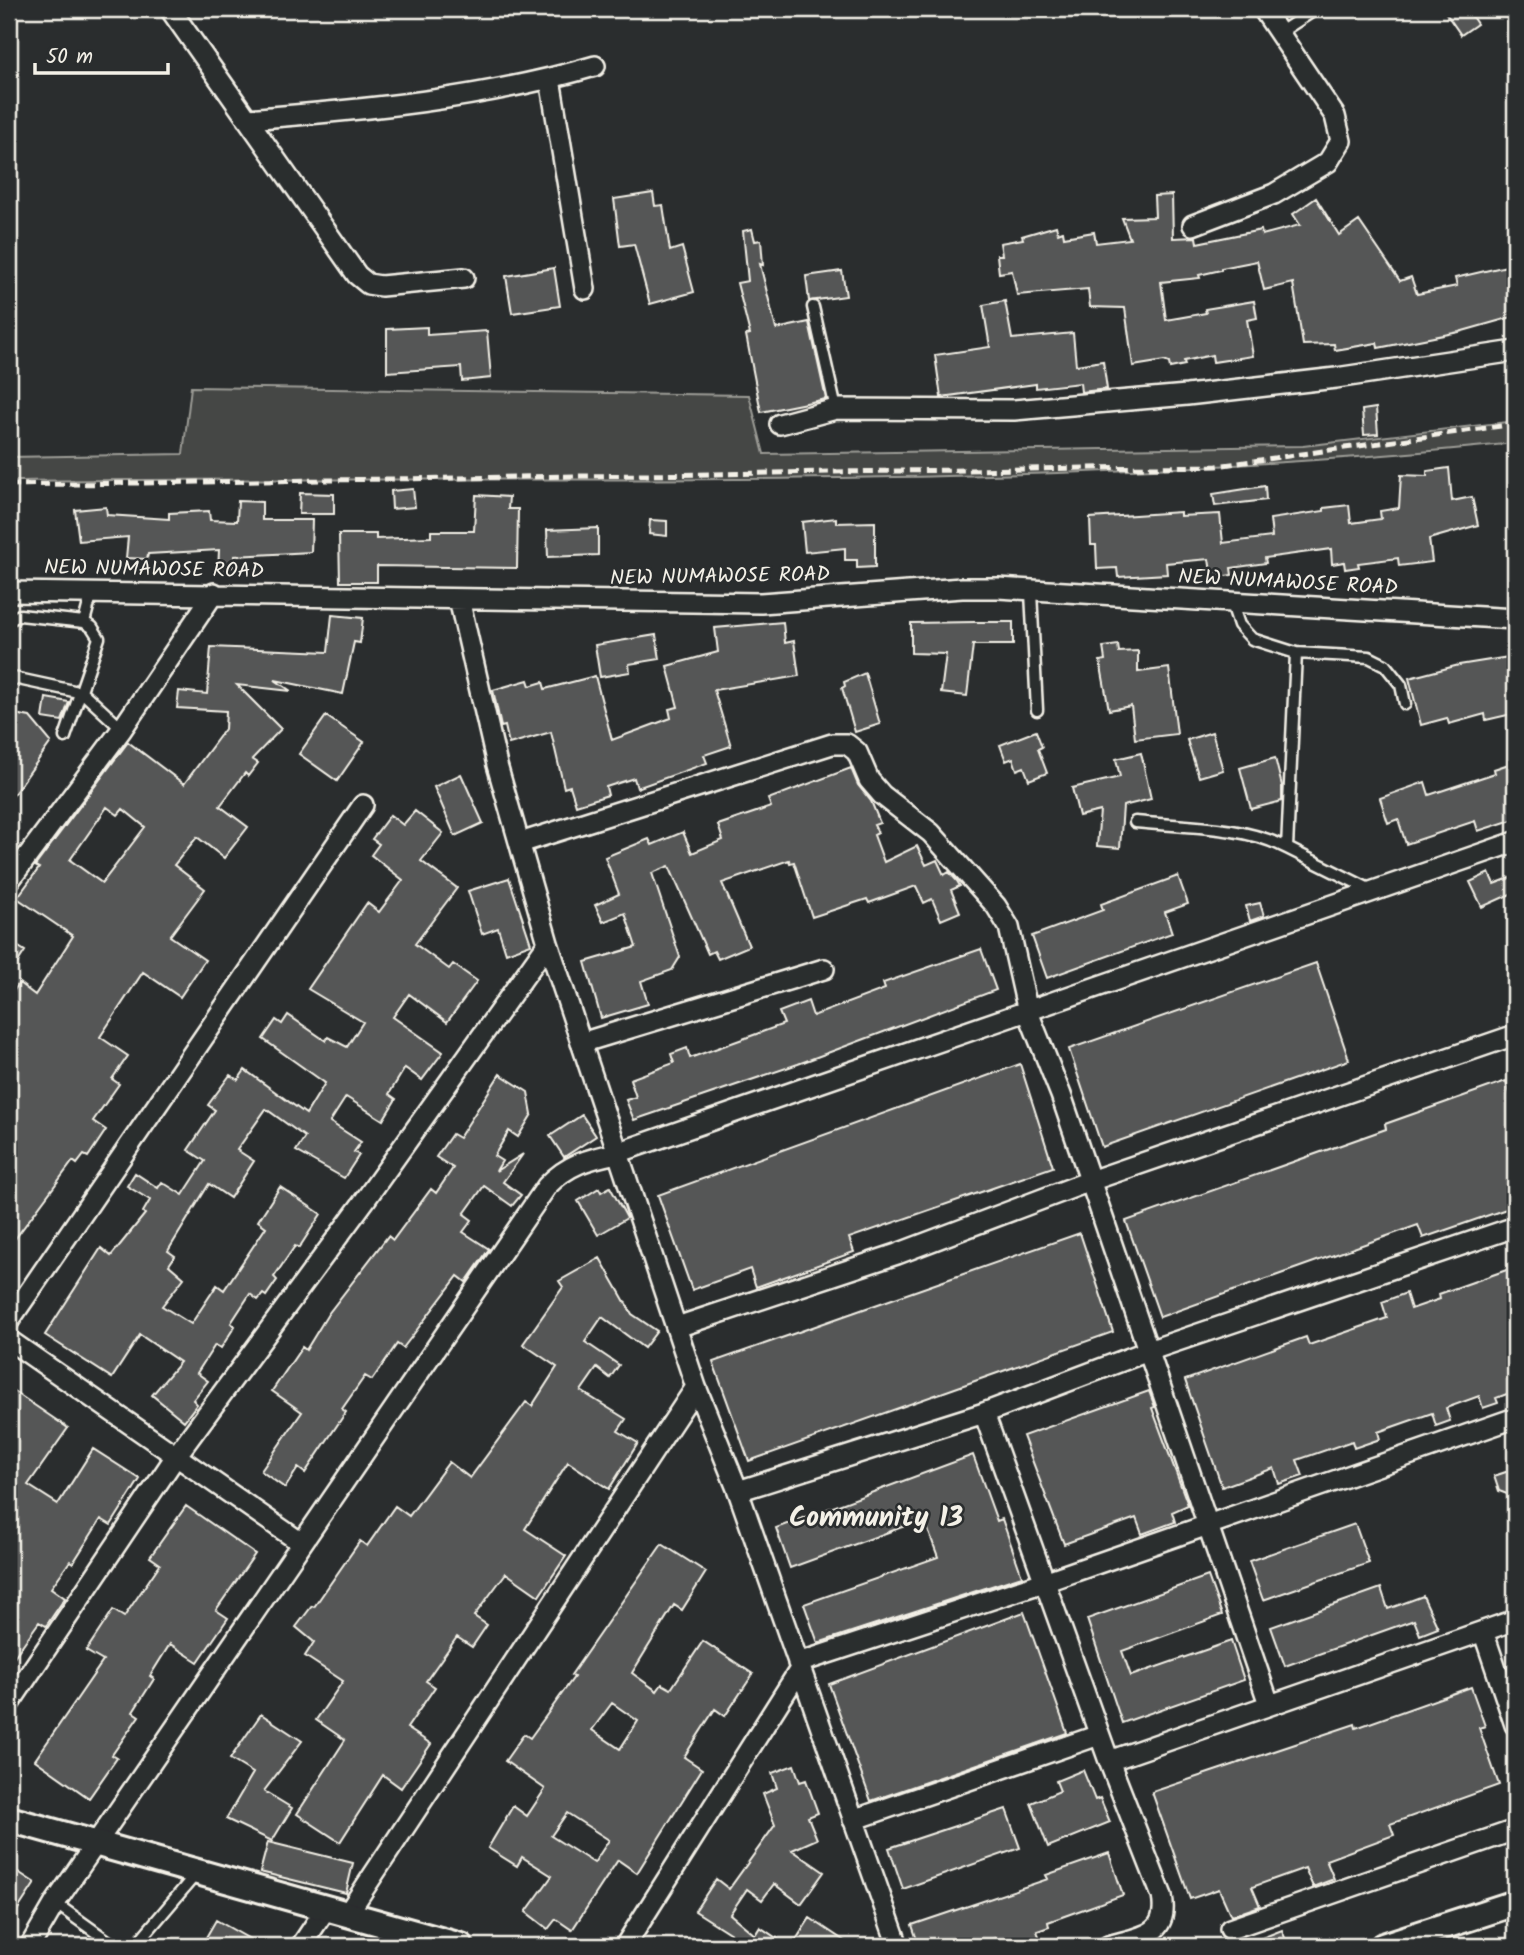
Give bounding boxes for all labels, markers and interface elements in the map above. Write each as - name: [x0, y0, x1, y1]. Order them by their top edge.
- scale bar: [35, 32, 168, 76]
- text: 50 m: [46, 41, 93, 74]
- street label: NEW NUMAWOSE ROAD: [44, 552, 264, 588]
- street label: NEW NUMAWOSE ROAD: [610, 559, 830, 595]
- street label: NEW NUMAWOSE ROAD: [1177, 561, 1399, 605]
- district label: Community 13: [789, 1496, 963, 1541]

